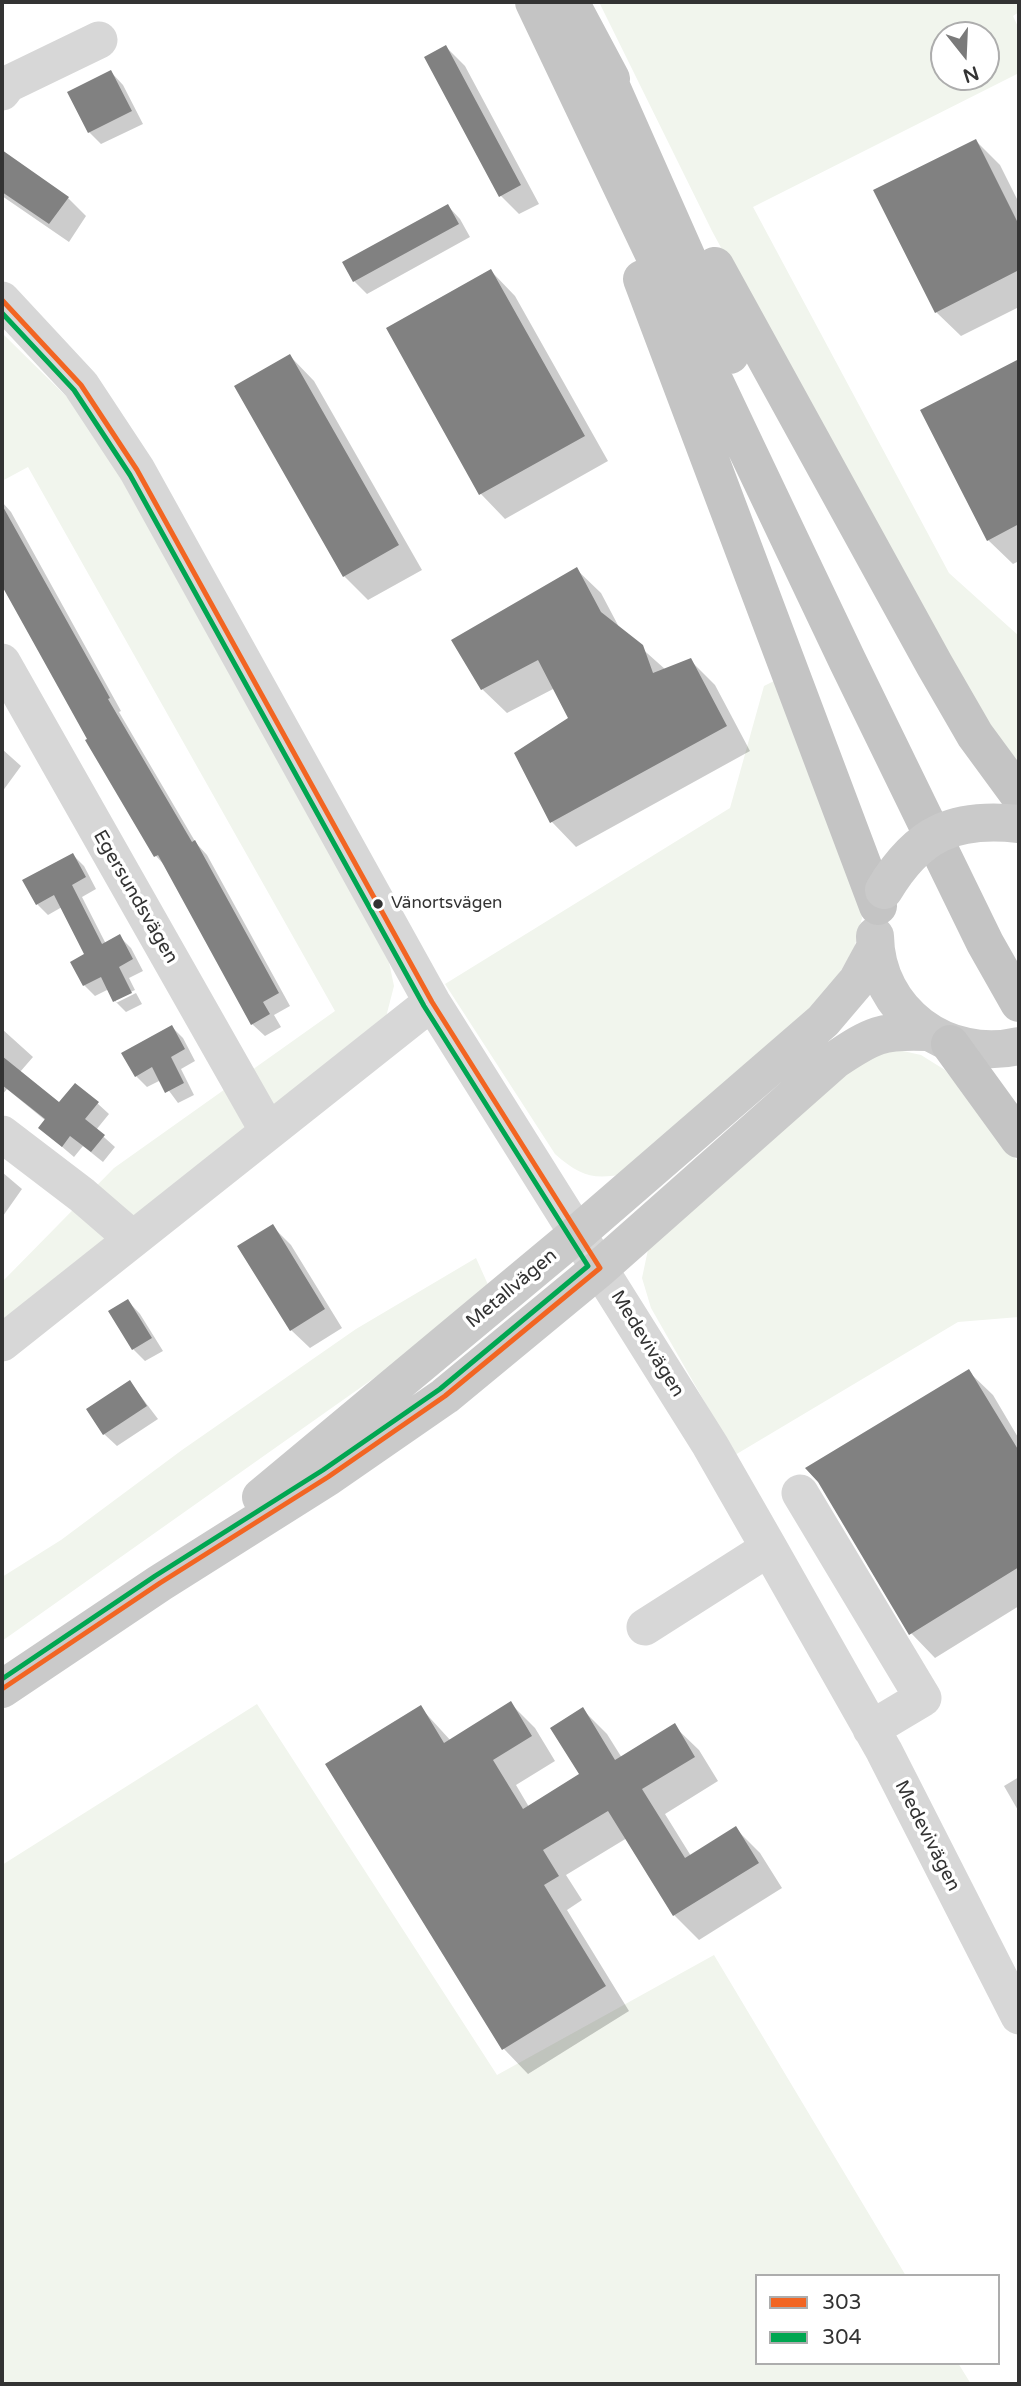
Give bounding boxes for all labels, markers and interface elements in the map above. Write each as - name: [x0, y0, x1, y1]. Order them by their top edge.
- north arrow: [930, 21, 1000, 91]
- text: N: [960, 61, 982, 87]
- street label: Egersundsvägen: [88, 826, 182, 968]
- place label: Vänortsvägen: [391, 894, 502, 914]
- marker: Vänortsvägen: [371, 897, 385, 911]
- street label: Metallvägen: [462, 1245, 562, 1333]
- street label: Medevivägen: [605, 1287, 689, 1401]
- street label: Medevivägen: [889, 1777, 965, 1895]
- legend: [755, 2274, 1000, 2365]
- text: 303: [822, 2290, 862, 2315]
- text: 304: [822, 2325, 862, 2350]

